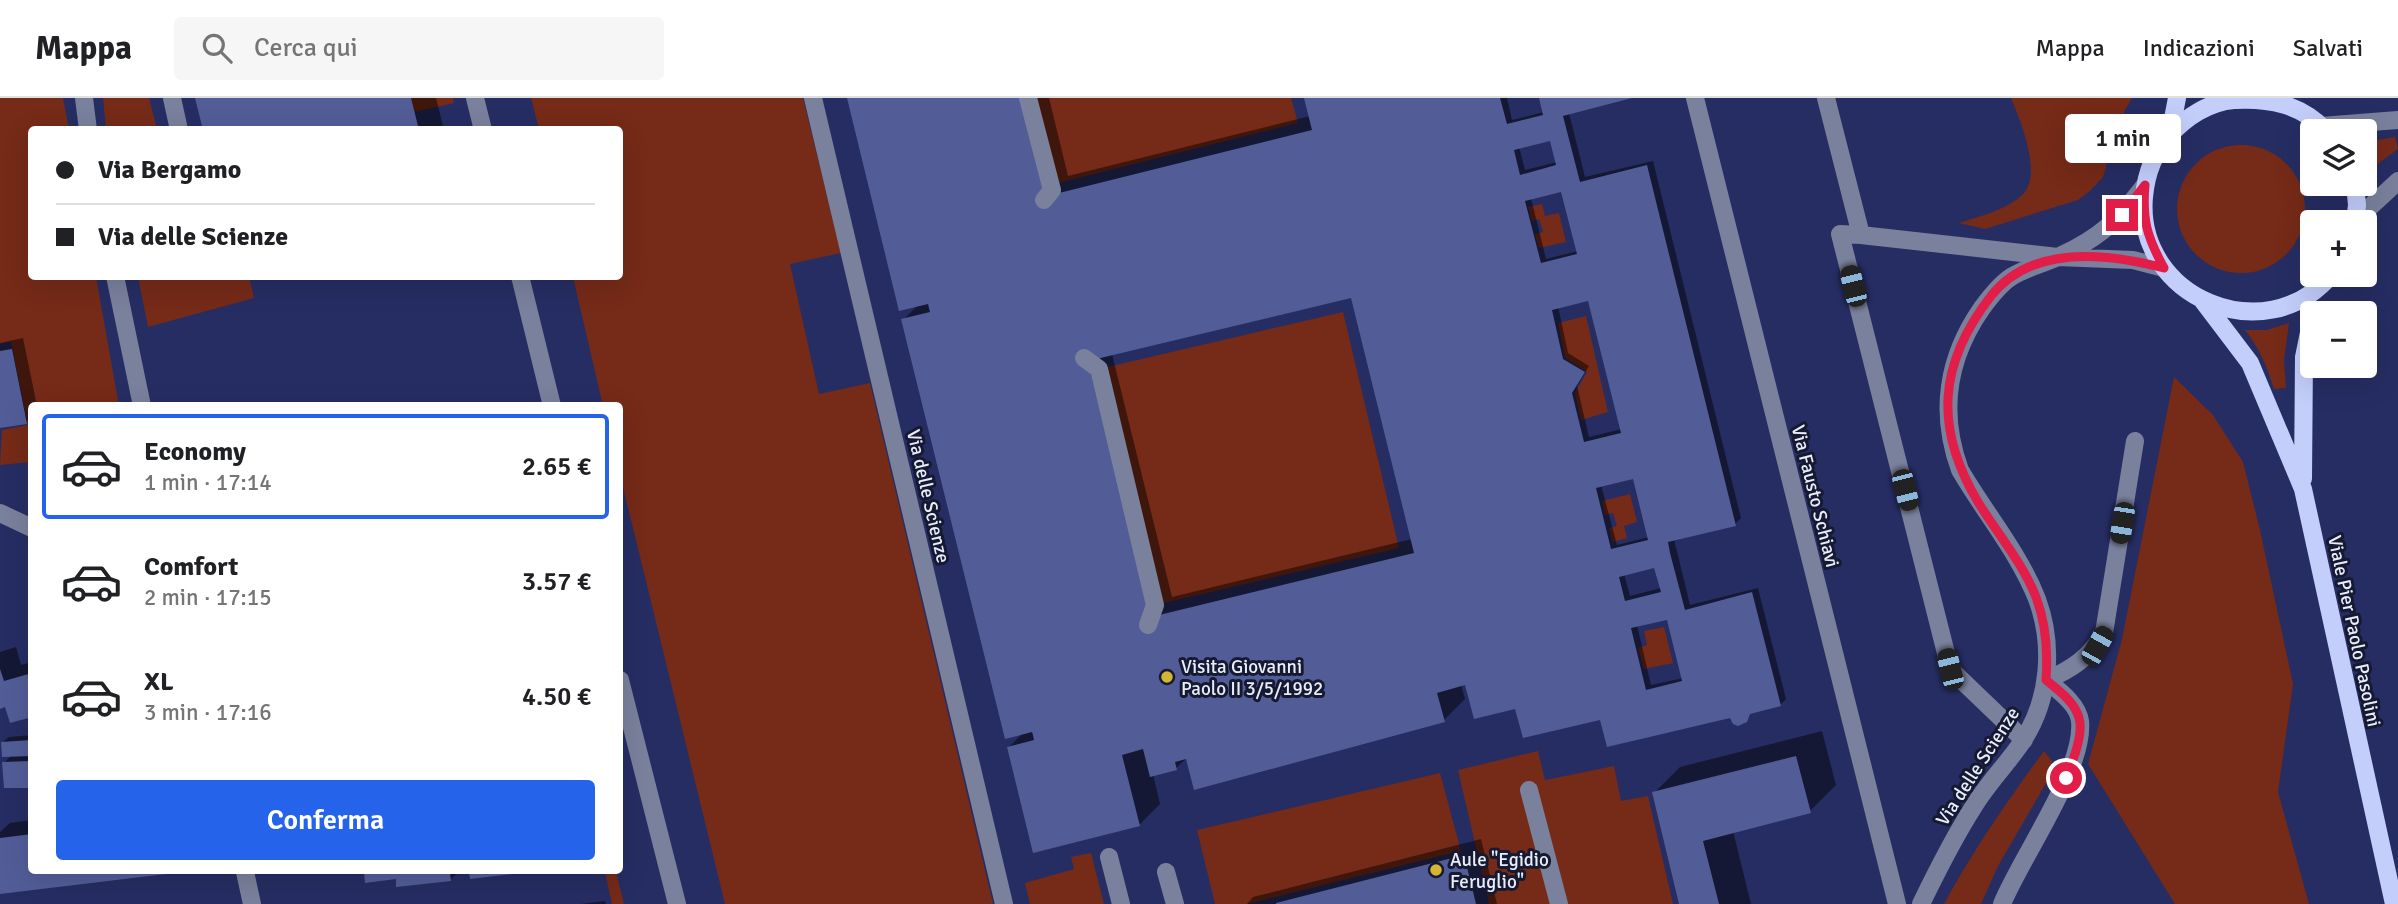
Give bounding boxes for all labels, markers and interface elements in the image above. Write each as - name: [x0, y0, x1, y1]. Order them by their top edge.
- search box: [174, 17, 664, 80]
- text: Mappa: [35, 28, 132, 69]
- icon: search: [198, 29, 236, 67]
- text: Cerca qui: [254, 32, 358, 64]
- text: Mappa: [2036, 33, 2105, 63]
- text: Indicazioni: [2143, 33, 2255, 63]
- text: Salvati: [2293, 33, 2363, 63]
- callout: 1 min: [2064, 114, 2180, 162]
- map controls: [2300, 119, 2377, 378]
- button: layers: [2300, 119, 2377, 196]
- text: 1 min: [2095, 124, 2151, 153]
- text: Via Bergamo: [98, 154, 241, 186]
- route end: [2106, 199, 2138, 231]
- button: +: [2300, 210, 2377, 287]
- text: Via delle Scienze: [98, 221, 288, 253]
- car: [1838, 263, 1869, 309]
- button: −: [2300, 301, 2377, 378]
- street label: Via Fausto Schiavi: [1786, 423, 1844, 570]
- street label: Via delle Scienze: [901, 427, 955, 565]
- icon: car: [60, 435, 123, 498]
- text: Economy: [144, 436, 246, 468]
- text: 2.65 €: [522, 451, 591, 483]
- car: [1890, 467, 1921, 513]
- text: 1 min · 17:14: [144, 468, 272, 497]
- car: [2109, 501, 2136, 545]
- street label: Viale Pier Paolo Pasolini: [2322, 533, 2386, 729]
- icon: car: [60, 550, 123, 613]
- text: Comfort: [144, 551, 238, 583]
- text: 3.57 €: [522, 566, 591, 598]
- text: 2 min · 17:15: [144, 583, 272, 612]
- car: [2078, 623, 2117, 669]
- car: [1935, 646, 1966, 692]
- place label: Visita Giovanni Paolo II 3/5/1992: [1181, 655, 1323, 701]
- icon: car: [60, 665, 123, 728]
- text: XL: [144, 666, 174, 698]
- marker: Visita Giovanni Paolo II 3/5/1992: [1159, 669, 1175, 685]
- text: 4.50 €: [522, 681, 591, 713]
- text: 3 min · 17:16: [144, 698, 272, 727]
- street label: Via delle Scienze: [1931, 703, 2025, 830]
- route start: [2050, 762, 2082, 794]
- button: Conferma: [56, 780, 595, 860]
- place label: Aule "Egidio Feruglio": [1450, 848, 1549, 894]
- marker: Aule "Egidio Feruglio": [1428, 862, 1444, 878]

